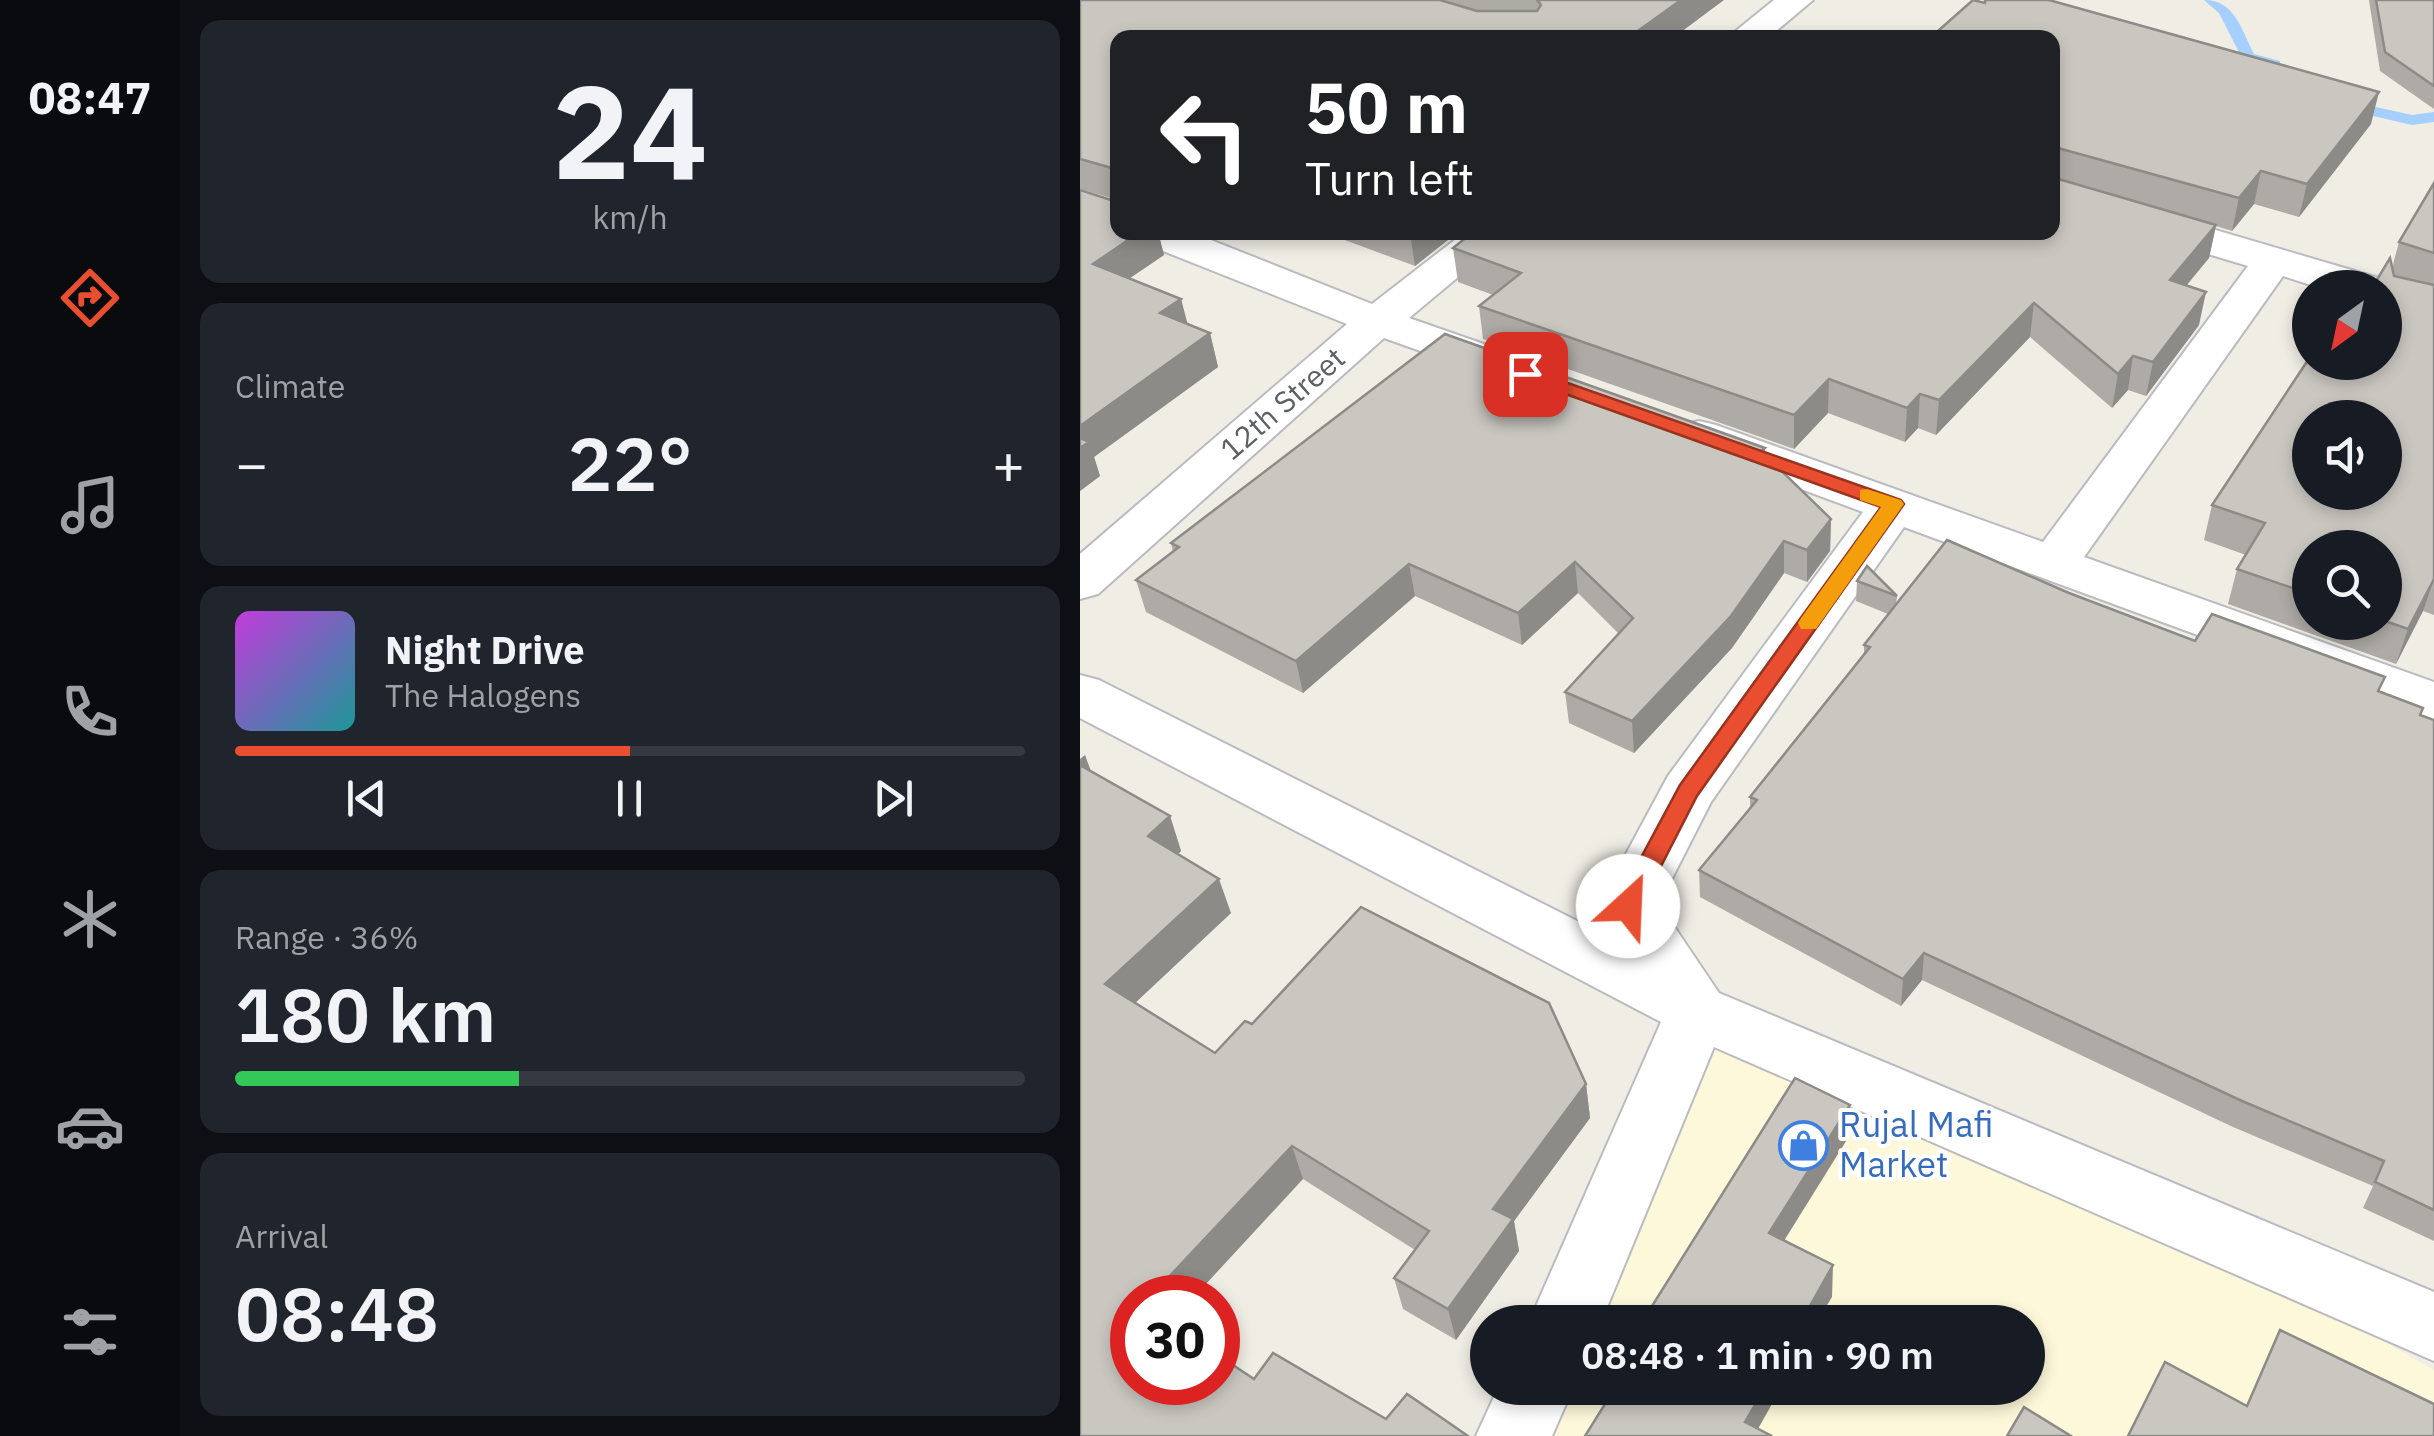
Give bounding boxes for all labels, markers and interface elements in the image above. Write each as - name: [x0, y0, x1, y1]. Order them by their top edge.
- text: 24: [552, 46, 708, 215]
- text: 50 m: [1305, 61, 1468, 152]
- text: 08:47: [29, 68, 151, 126]
- icon: left: [1140, 70, 1270, 200]
- text: Turn left: [1305, 149, 1474, 207]
- text: km/h: [592, 196, 668, 238]
- icon: directions: [55, 263, 125, 333]
- north arrow: [2292, 270, 2402, 380]
- map controls: [2292, 270, 2402, 640]
- pin: [1483, 332, 1568, 417]
- street label: 12th Street: [1212, 338, 1353, 468]
- icon: arrive: [1498, 347, 1553, 402]
- text: Climate: [235, 365, 345, 407]
- button: sound: [2292, 400, 2402, 510]
- text: 22°: [567, 414, 693, 512]
- text: −: [235, 428, 268, 499]
- text: +: [992, 428, 1025, 499]
- icon: music: [55, 470, 125, 540]
- button: search: [2292, 530, 2402, 640]
- text: Night Drive: [385, 625, 585, 674]
- text: The Halogens: [385, 674, 581, 716]
- icon: phone: [55, 677, 125, 747]
- icon: previous: [339, 771, 394, 826]
- icon: pause: [602, 771, 657, 826]
- icon: next: [866, 771, 921, 826]
- position arrow: [1576, 854, 1680, 958]
- icon: climate: [55, 884, 125, 954]
- text: Range · 36%: [235, 916, 418, 958]
- text: 180 km: [235, 965, 496, 1063]
- icon: car: [55, 1091, 125, 1161]
- place label: Rujal Mafi Market: [1839, 1101, 1993, 1187]
- shop icon: Rujal Mafi Market: [1778, 1119, 1830, 1171]
- text: Arrival: [235, 1215, 328, 1257]
- text: 08:48: [235, 1264, 439, 1362]
- speed limit sign: 30: [1110, 1275, 1240, 1405]
- icon: filters: [55, 1297, 125, 1367]
- text: 08:48 · 1 min · 90 m: [1581, 1330, 1934, 1379]

